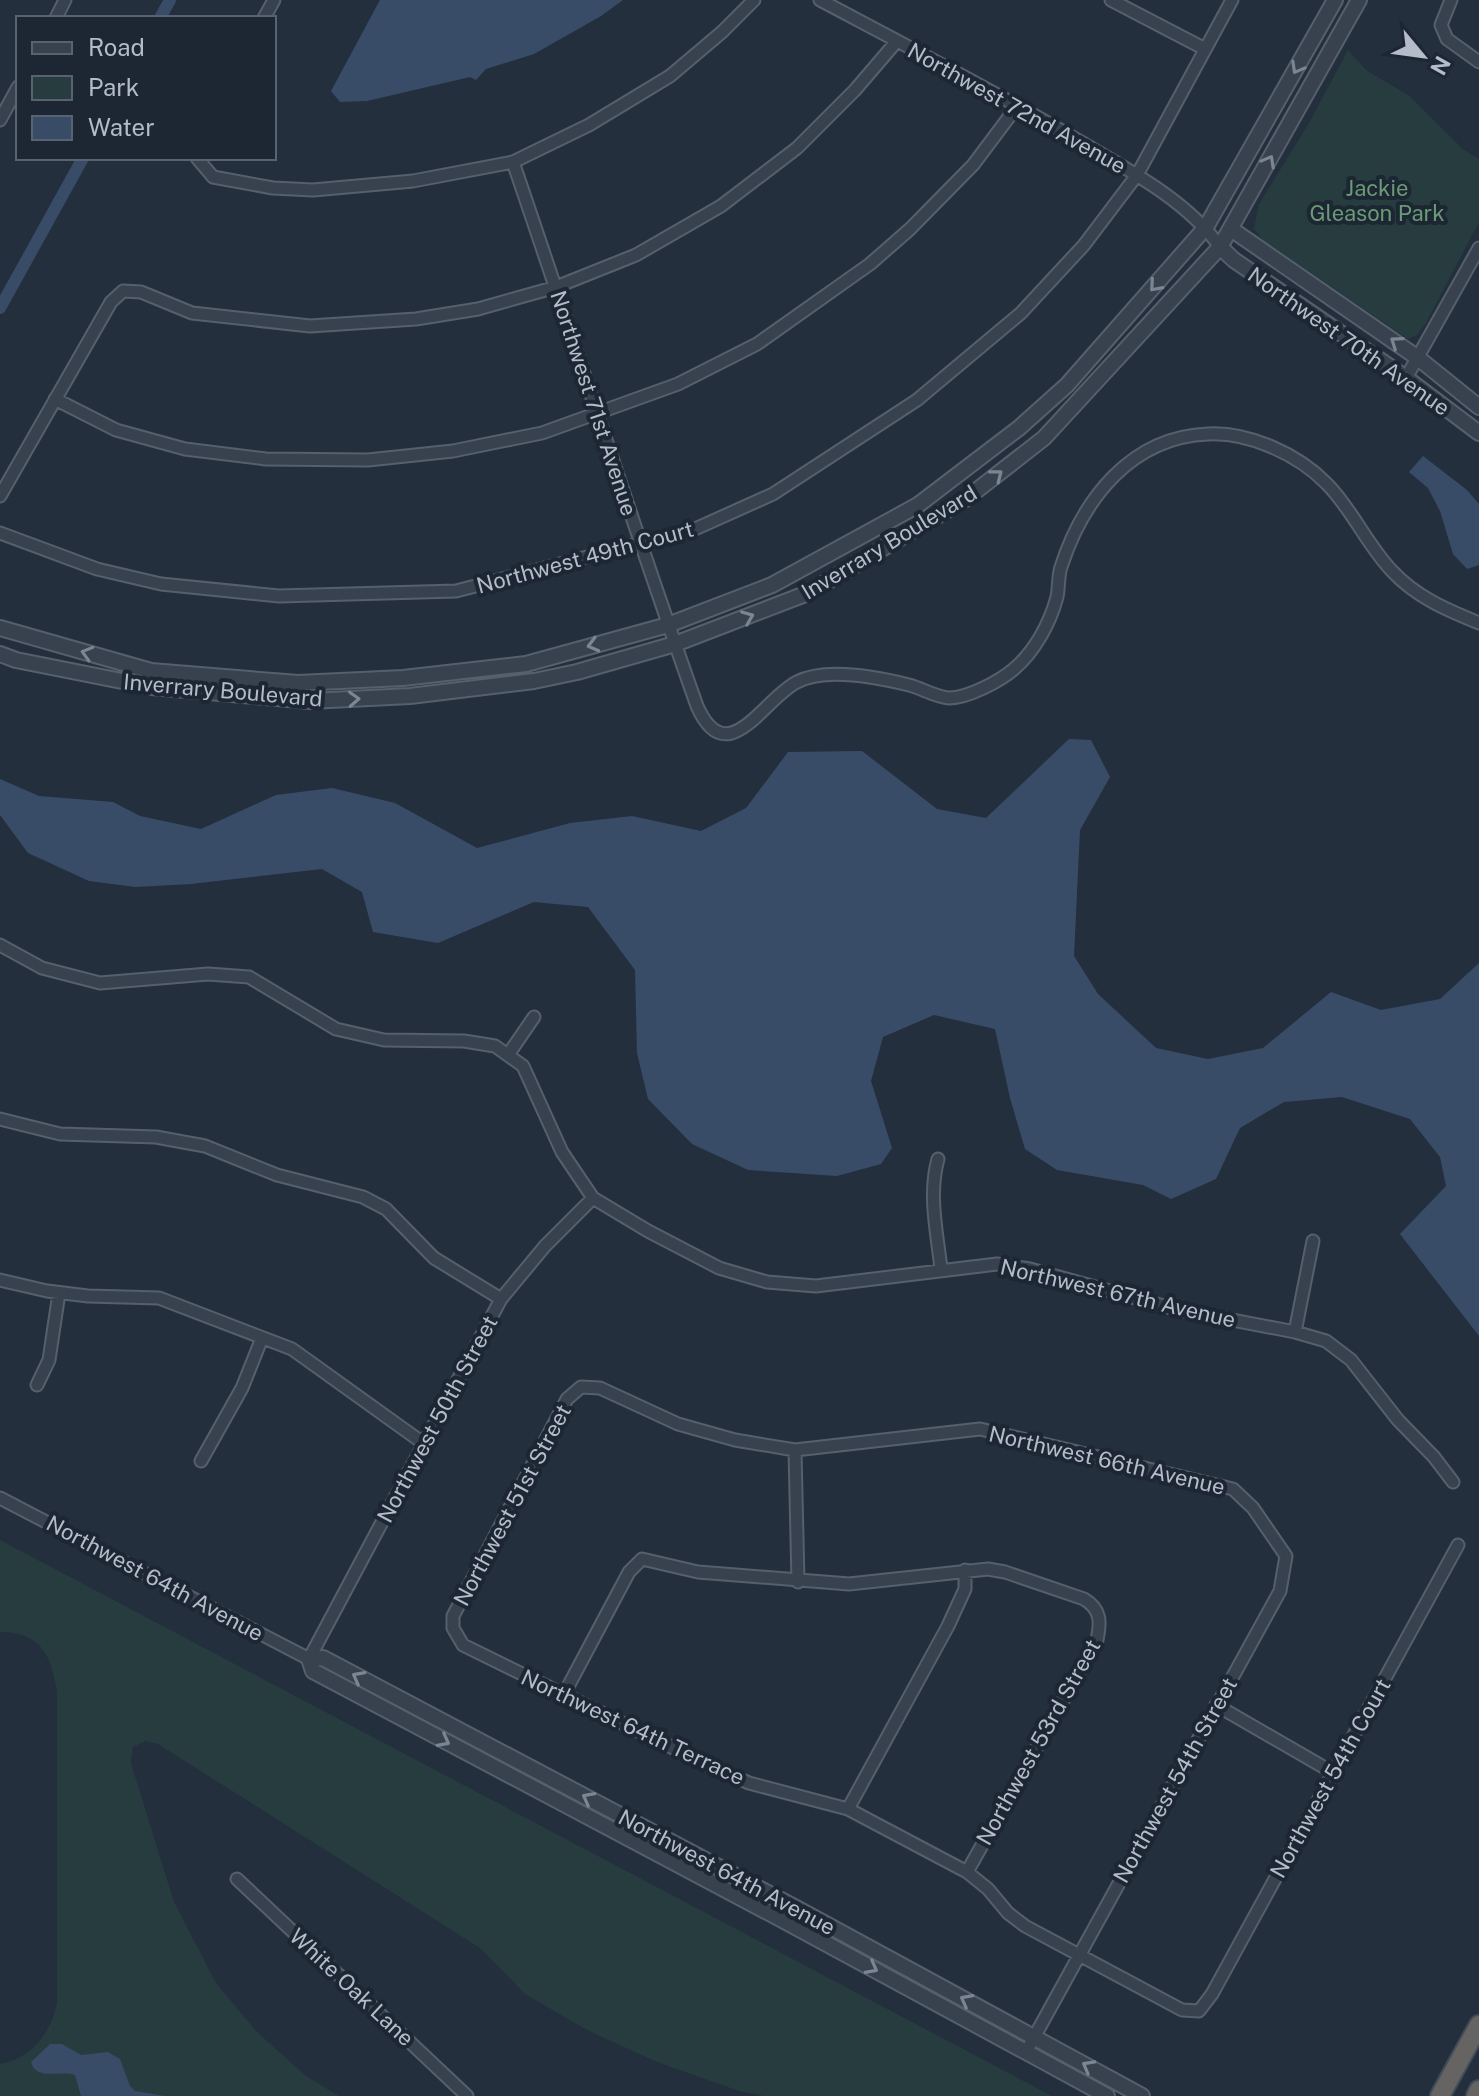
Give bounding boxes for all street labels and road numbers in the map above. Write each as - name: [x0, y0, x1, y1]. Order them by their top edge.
- street label: Northwest 72nd Avenue: [903, 37, 1131, 179]
- street label: Northwest 70th Avenue: [1243, 261, 1455, 421]
- street label: Northwest 71st Avenue: [545, 287, 643, 519]
- street label: Inverrary Boulevard: [797, 479, 981, 605]
- street label: Northwest 49th Court: [474, 516, 696, 598]
- street label: Inverrary Boulevard: [122, 668, 324, 712]
- street label: Northwest 67th Avenue: [998, 1253, 1238, 1333]
- street label: Northwest 50th Street: [371, 1311, 503, 1527]
- street label: Northwest 51st Street: [448, 1400, 576, 1610]
- street label: Northwest 66th Avenue: [986, 1420, 1228, 1500]
- street label: Northwest 64th Avenue: [42, 1510, 268, 1646]
- street label: Northwest 53rd Street: [971, 1635, 1105, 1849]
- street label: Northwest 64th Terrace: [517, 1664, 749, 1790]
- street label: Northwest 54th Street: [1108, 1673, 1242, 1887]
- street label: Northwest 54th Court: [1264, 1674, 1396, 1882]
- street label: Northwest 64th Avenue: [614, 1804, 840, 1940]
- street label: White Oak Lane: [284, 1923, 420, 2051]

